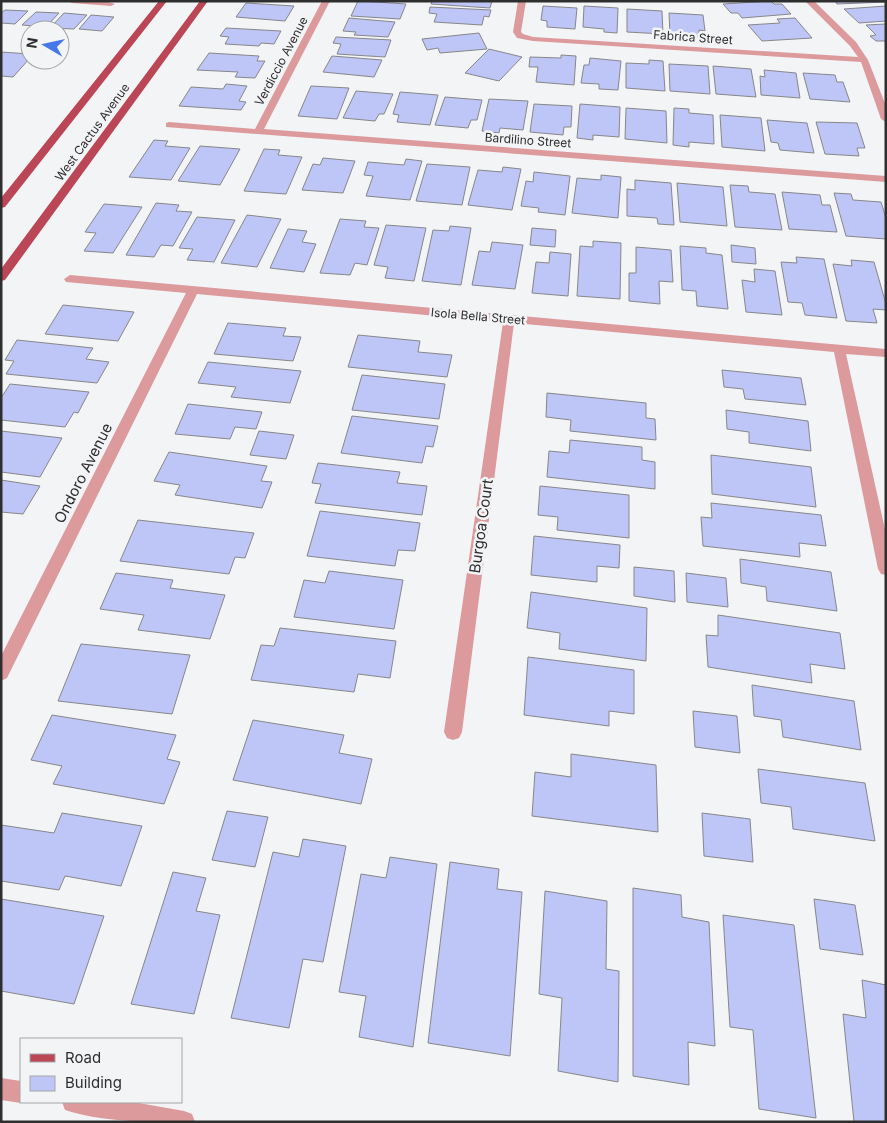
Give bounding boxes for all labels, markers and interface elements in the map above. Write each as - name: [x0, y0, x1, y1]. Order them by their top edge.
- street label: Verdiccio Avenue: [251, 14, 311, 108]
- north arrow: [20, 20, 70, 70]
- street label: Fabrica Street: [653, 27, 733, 47]
- text: N: [22, 36, 41, 49]
- street label: West Cactus Avenue: [52, 80, 132, 184]
- street label: Bardilino Street: [484, 130, 572, 151]
- street label: Isola Bella Street: [430, 304, 526, 328]
- street label: Ondoro Avenue: [50, 420, 116, 526]
- street label: Burgoa Court: [465, 478, 497, 574]
- legend: [20, 1038, 182, 1103]
- text: Road: [65, 1048, 101, 1067]
- text: Building: [65, 1073, 122, 1092]

